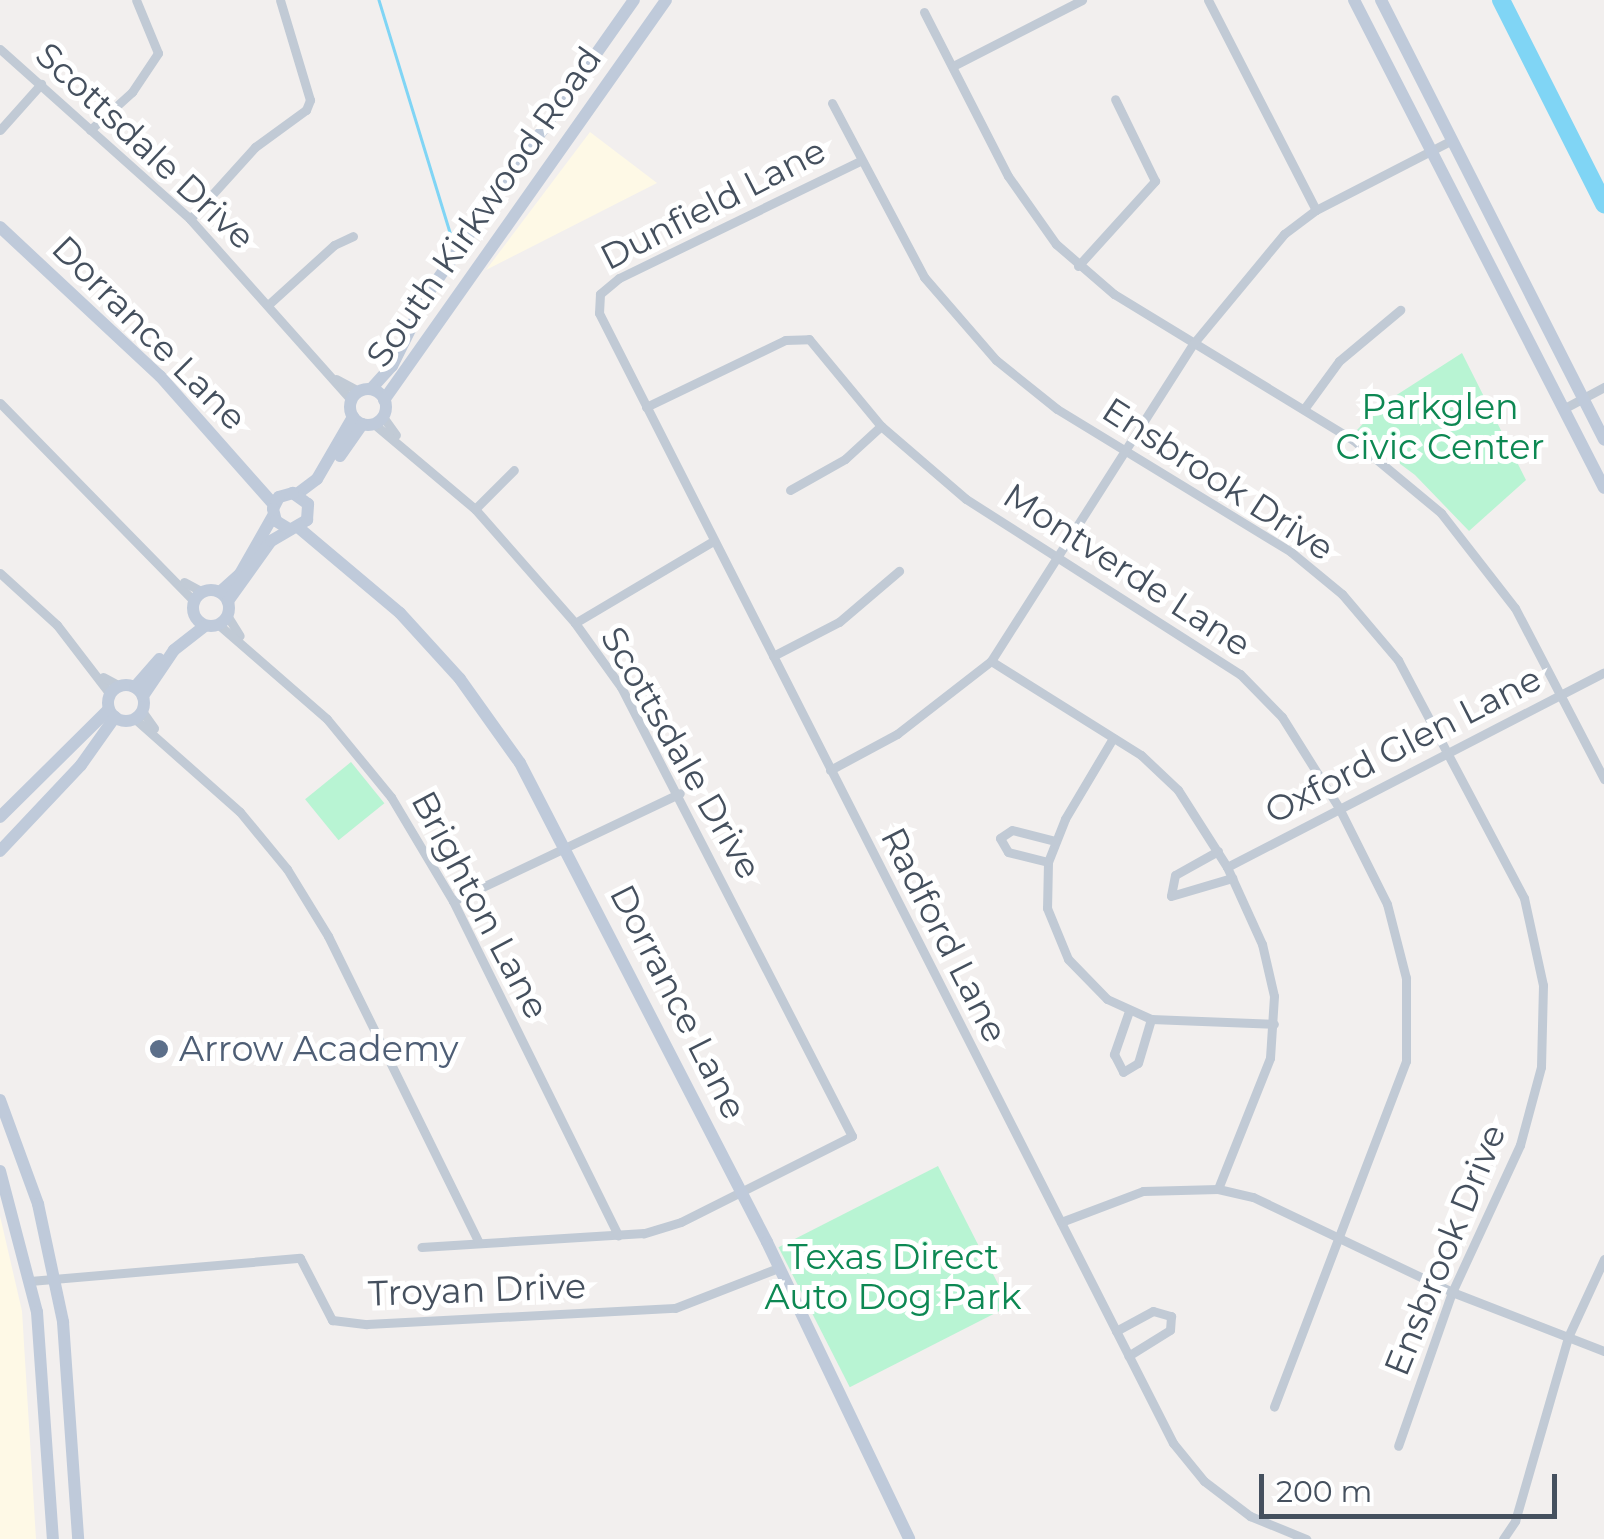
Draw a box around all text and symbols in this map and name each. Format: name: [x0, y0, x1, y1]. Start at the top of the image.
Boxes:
street label: Scottsdale Drive: [27, 34, 263, 258]
street label: South Kirkwood Road: [358, 39, 610, 375]
street label: Dunfield Lane: [593, 129, 833, 279]
street label: Dorrance Lane: [43, 227, 255, 439]
park label: Parkglen Civic Center: [1335, 386, 1545, 468]
street label: Ensbrook Drive: [1095, 389, 1341, 569]
street label: Montverde Lane: [996, 474, 1258, 666]
street label: Scottsdale Drive: [592, 620, 770, 886]
street label: Oxford Glen Lane: [1258, 657, 1548, 833]
street label: Brighton Lane: [402, 784, 558, 1026]
street label: Radford Lane: [872, 821, 1016, 1049]
street label: Dorrance Lane: [601, 878, 755, 1126]
place label: Arrow Academy: [179, 1028, 458, 1070]
marker: Arrow Academy: [148, 1038, 170, 1060]
street label: Ensbrook Drive: [1375, 1118, 1515, 1382]
park label: Texas Direct Auto Dog Park: [765, 1236, 1021, 1318]
street label: Troyan Drive: [367, 1265, 587, 1315]
scale bar: [1264, 1454, 1562, 1516]
text: 200 m: [1276, 1473, 1372, 1510]

